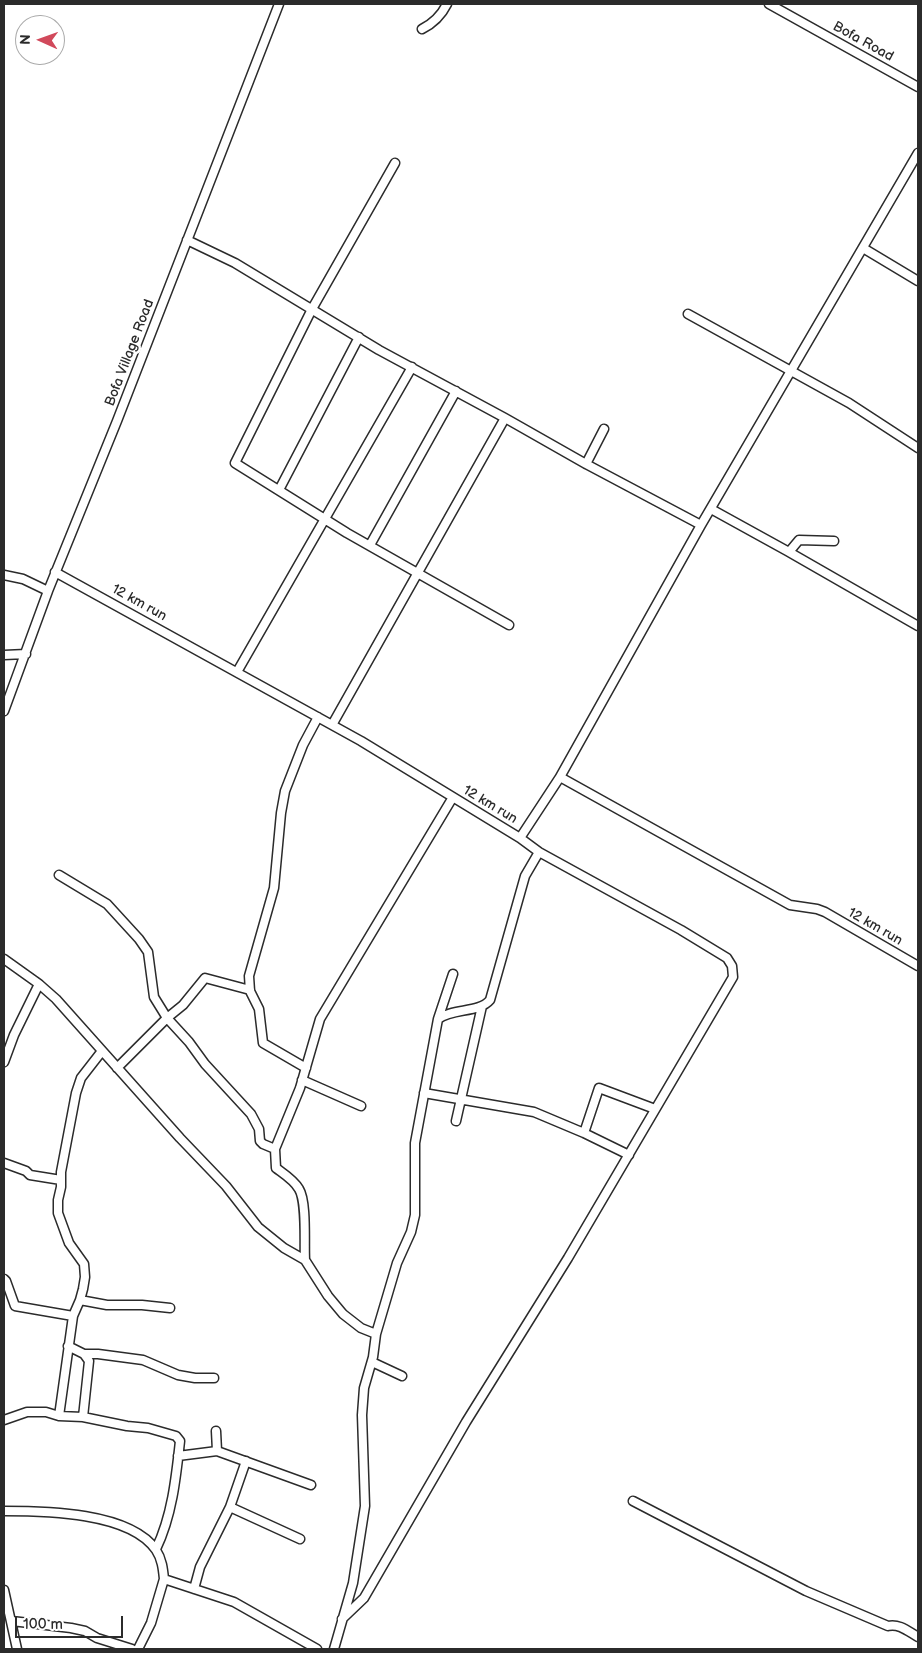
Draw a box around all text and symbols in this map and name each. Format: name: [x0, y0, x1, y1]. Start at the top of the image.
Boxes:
north arrow: [15, 15, 65, 65]
street label: Bofa Road: [830, 18, 896, 66]
text: N: [17, 34, 34, 45]
street label: Bofa Village Road: [102, 297, 158, 409]
street label: 12 km run: [109, 581, 169, 625]
street label: 12 km run: [460, 782, 520, 828]
street label: 12 km run: [845, 905, 905, 949]
scale bar: [18, 1606, 125, 1638]
text: 100 m: [23, 1615, 63, 1634]

